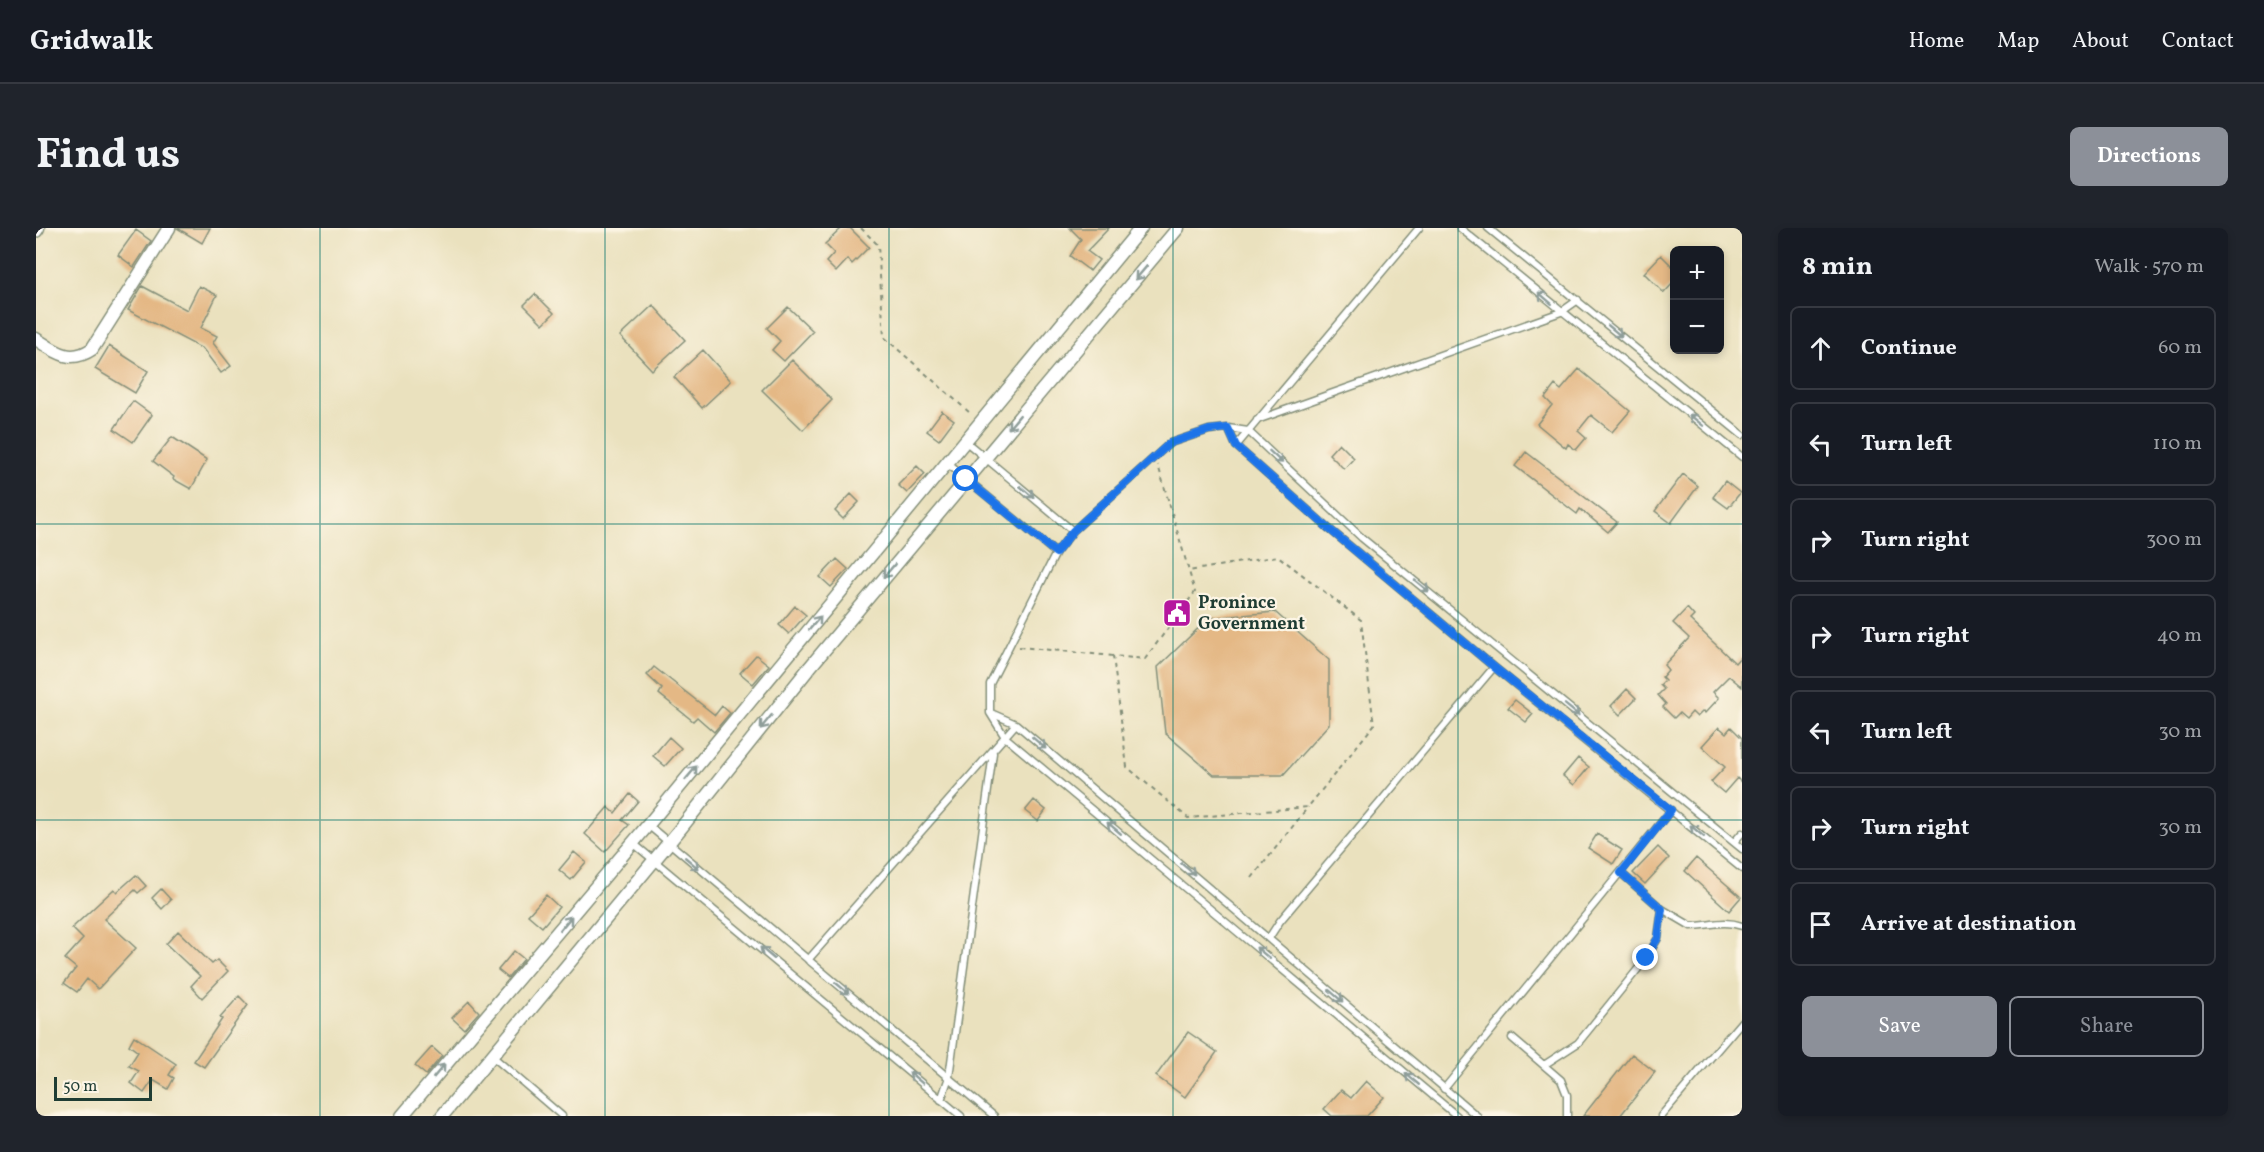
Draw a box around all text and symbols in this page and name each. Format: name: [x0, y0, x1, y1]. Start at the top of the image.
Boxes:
text: Gridwalk: [30, 22, 153, 61]
text: Home: [1909, 27, 1964, 56]
text: Map: [1997, 27, 2039, 56]
text: About: [2072, 27, 2129, 56]
text: Contact: [2162, 27, 2234, 56]
text: Find us: [36, 127, 180, 186]
button: Directions: [2070, 127, 2228, 186]
map controls: [1670, 246, 1724, 354]
button: +: [1670, 246, 1724, 300]
text: 8 min: [1802, 249, 1873, 285]
text: Walk · 570 m: [2094, 253, 2204, 281]
one-way arrow: [1134, 265, 1147, 281]
one-way arrow: [1538, 291, 1553, 305]
button: −: [1670, 300, 1724, 354]
one-way arrow: [1607, 324, 1622, 338]
icon: ahead: [1804, 332, 1837, 365]
text: Continue: [1861, 333, 1957, 364]
text: 60 m: [2158, 334, 2202, 362]
one-way arrow: [1007, 414, 1021, 429]
one-way arrow: [1689, 414, 1705, 427]
icon: left: [1804, 428, 1837, 461]
text: Turn left: [1861, 429, 1952, 460]
text: 110 m: [2153, 430, 2202, 458]
one-way arrow: [1268, 450, 1283, 464]
route start: [952, 465, 978, 491]
one-way arrow: [1019, 485, 1035, 498]
icon: right: [1804, 524, 1837, 557]
text: Turn right: [1861, 525, 1969, 556]
text: 300 m: [2146, 526, 2202, 554]
one-way arrow: [883, 563, 896, 579]
one-way arrow: [1413, 580, 1429, 593]
place label: Pronince Government: [1198, 591, 1305, 637]
public building icon: Pronince Government: [1161, 597, 1193, 629]
one-way arrow: [808, 616, 822, 631]
icon: right: [1804, 620, 1837, 653]
text: Turn right: [1861, 621, 1969, 652]
text: 40 m: [2157, 622, 2202, 650]
one-way arrow: [1564, 703, 1579, 717]
one-way arrow: [759, 714, 772, 730]
icon: left: [1804, 716, 1837, 749]
text: Turn left: [1861, 717, 1952, 748]
text: 30 m: [2158, 718, 2202, 746]
one-way arrow: [1031, 737, 1047, 750]
one-way arrow: [684, 765, 697, 781]
icon: right: [1804, 812, 1837, 845]
text: Turn right: [1861, 813, 1969, 844]
text: 30 m: [2158, 814, 2202, 842]
one-way arrow: [1106, 821, 1122, 834]
one-way arrow: [1689, 825, 1705, 838]
one-way arrow: [684, 856, 699, 870]
one-way arrow: [1180, 863, 1196, 876]
icon: arrive: [1804, 908, 1837, 941]
text: Arrive at destination: [1861, 909, 2077, 940]
one-way arrow: [559, 915, 572, 931]
route end: [1632, 944, 1658, 970]
one-way arrow: [760, 946, 775, 960]
one-way arrow: [1255, 946, 1271, 959]
one-way arrow: [834, 982, 850, 995]
one-way arrow: [1328, 989, 1343, 1003]
button: Save: [1802, 996, 1997, 1057]
button: Share: [2009, 996, 2204, 1057]
one-way arrow: [433, 1063, 446, 1079]
one-way arrow: [908, 1072, 924, 1085]
one-way arrow: [1404, 1072, 1420, 1085]
scale bar: [54, 1074, 152, 1102]
text: 50 m: [63, 1076, 97, 1098]

